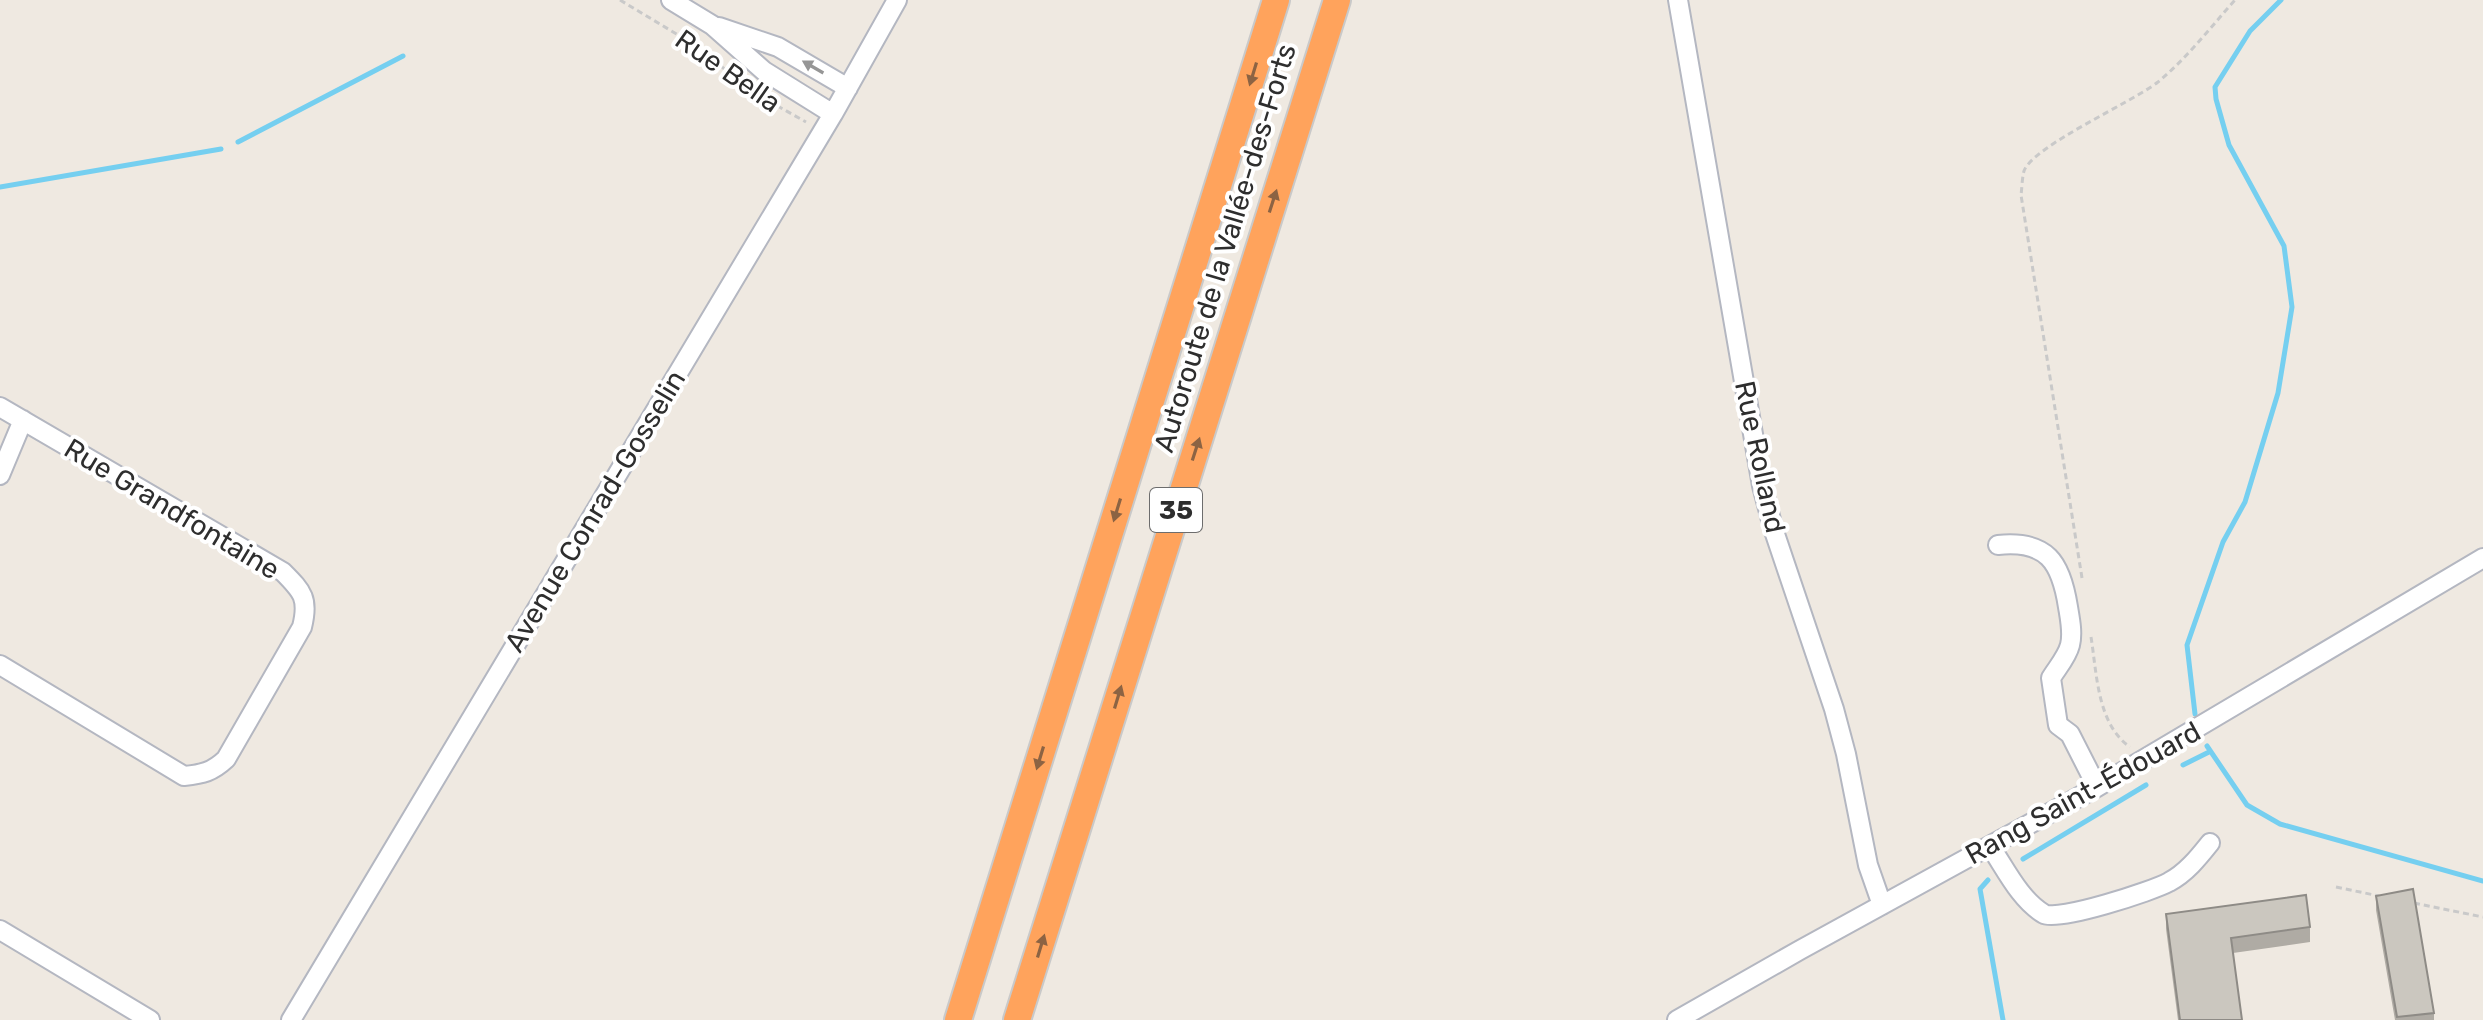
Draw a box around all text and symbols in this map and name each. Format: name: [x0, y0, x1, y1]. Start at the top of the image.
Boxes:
street label: Rue Bella: [669, 23, 787, 119]
street label: Autoroute de la Vallée-des-Forts: [1147, 40, 1303, 456]
one-way arrow: [801, 61, 824, 75]
one-way arrow: [1246, 63, 1258, 87]
one-way arrow: [1267, 189, 1280, 213]
street label: Avenue Conrad-Gosselin: [498, 364, 692, 658]
street label: Rue Rolland: [1728, 378, 1792, 536]
street label: Rue Grandfontaine: [58, 432, 286, 586]
one-way arrow: [1190, 437, 1202, 461]
road number: 35: [1150, 488, 1202, 532]
one-way arrow: [1110, 498, 1123, 522]
one-way arrow: [1112, 685, 1125, 709]
street label: Rang Saint-Édouard: [1960, 715, 2206, 871]
one-way arrow: [1033, 746, 1046, 770]
one-way arrow: [1035, 933, 1047, 957]

